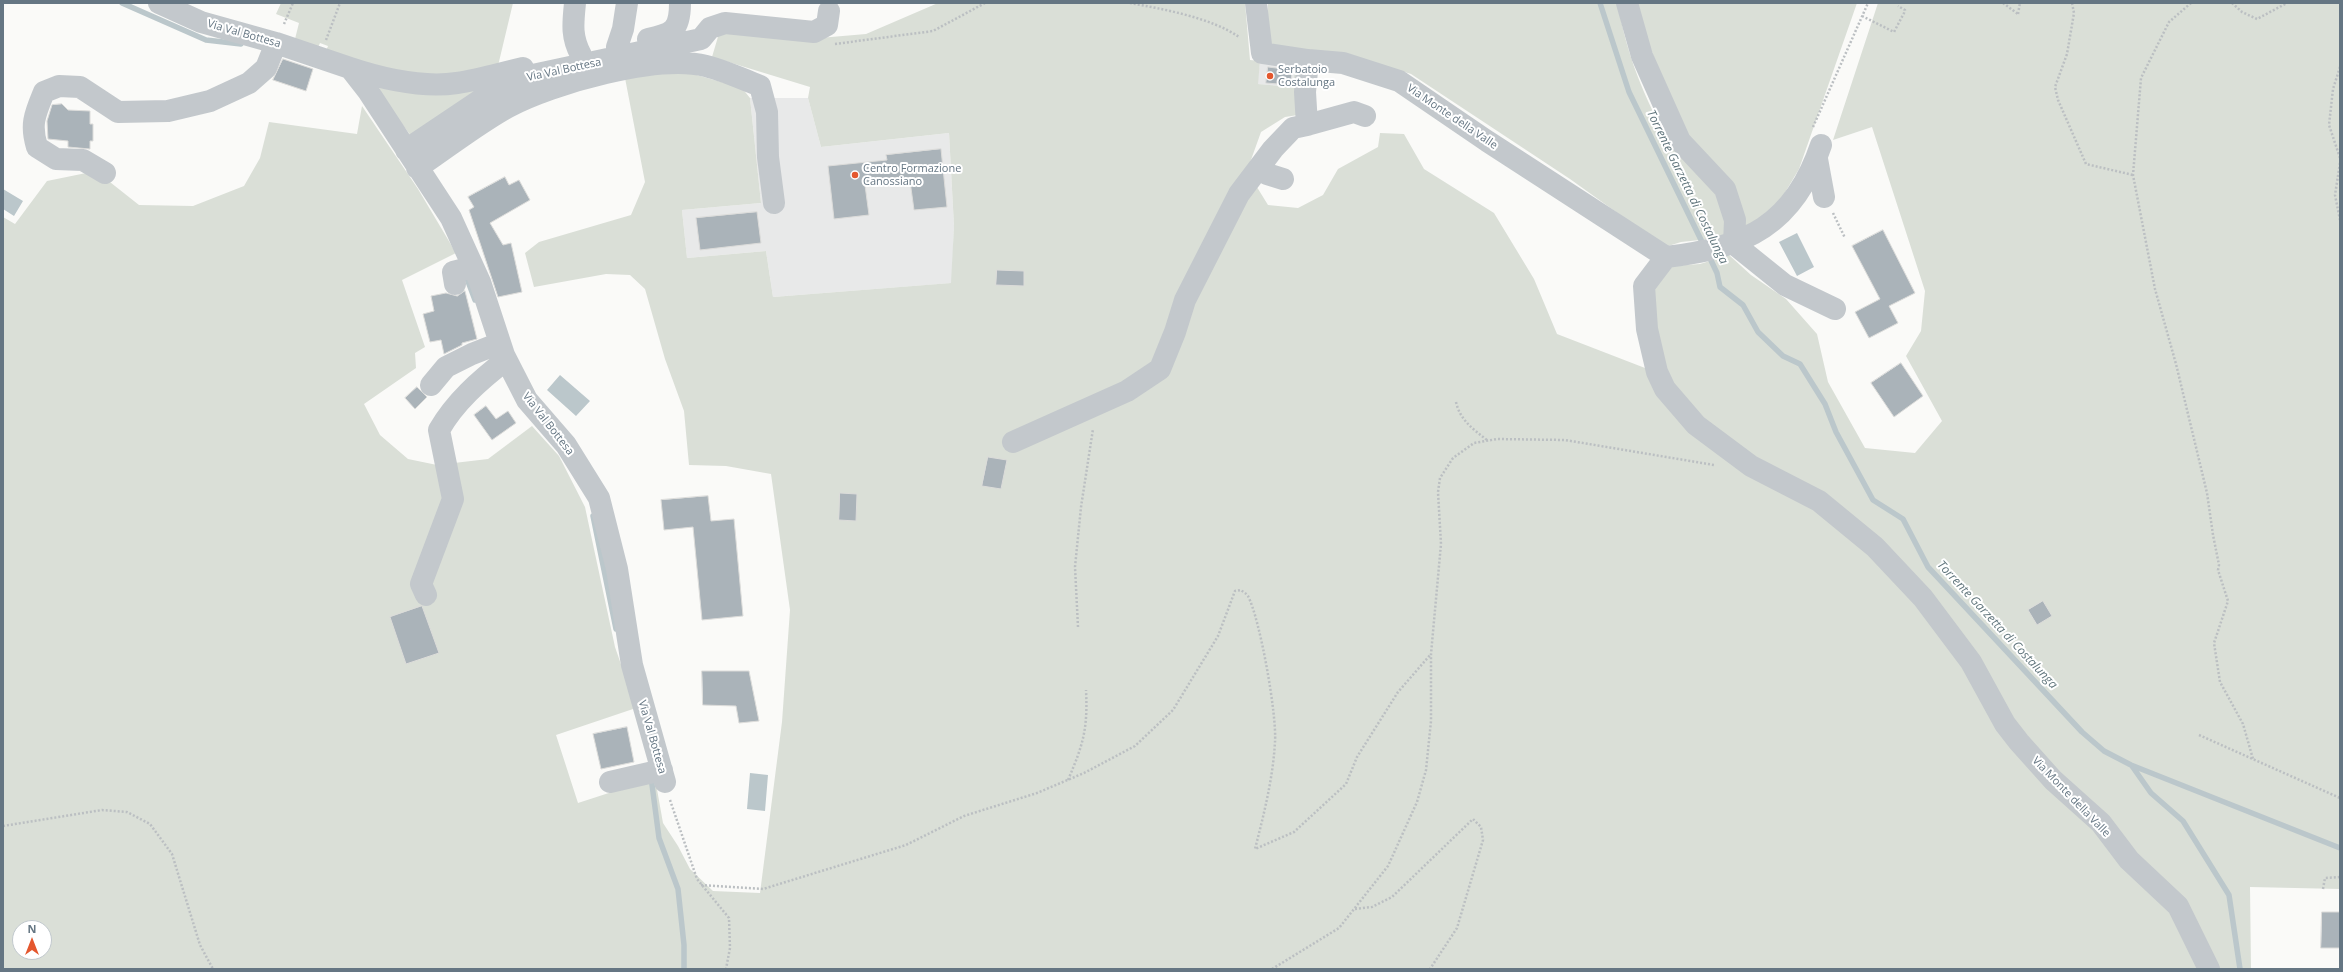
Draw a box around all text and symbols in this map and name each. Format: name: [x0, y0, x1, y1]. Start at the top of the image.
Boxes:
street label: Via Val Bottesa: [206, 17, 282, 51]
street label: Via Val Bottesa: [526, 56, 602, 84]
place label: Serbatoio Costalunga: [1278, 63, 1335, 89]
marker: Serbatoio Costalunga: [1265, 71, 1275, 81]
street label: Via Monte della Valle: [1404, 82, 1500, 152]
water label: Torrente Garzetta di Costalunga: [1643, 108, 1731, 266]
place label: Centro Formazione Canossiano: [863, 162, 961, 188]
marker: Centro Formazione Canossiano: [850, 170, 860, 180]
street label: Via Val Bottesa: [519, 390, 577, 458]
water label: Torrente Garzetta di Costalunga: [1934, 558, 2060, 692]
street label: Via Val Bottesa: [635, 699, 669, 775]
street label: Via Monte della Valle: [2029, 754, 2113, 840]
north arrow: [12, 920, 52, 960]
text: N: [28, 921, 36, 936]

